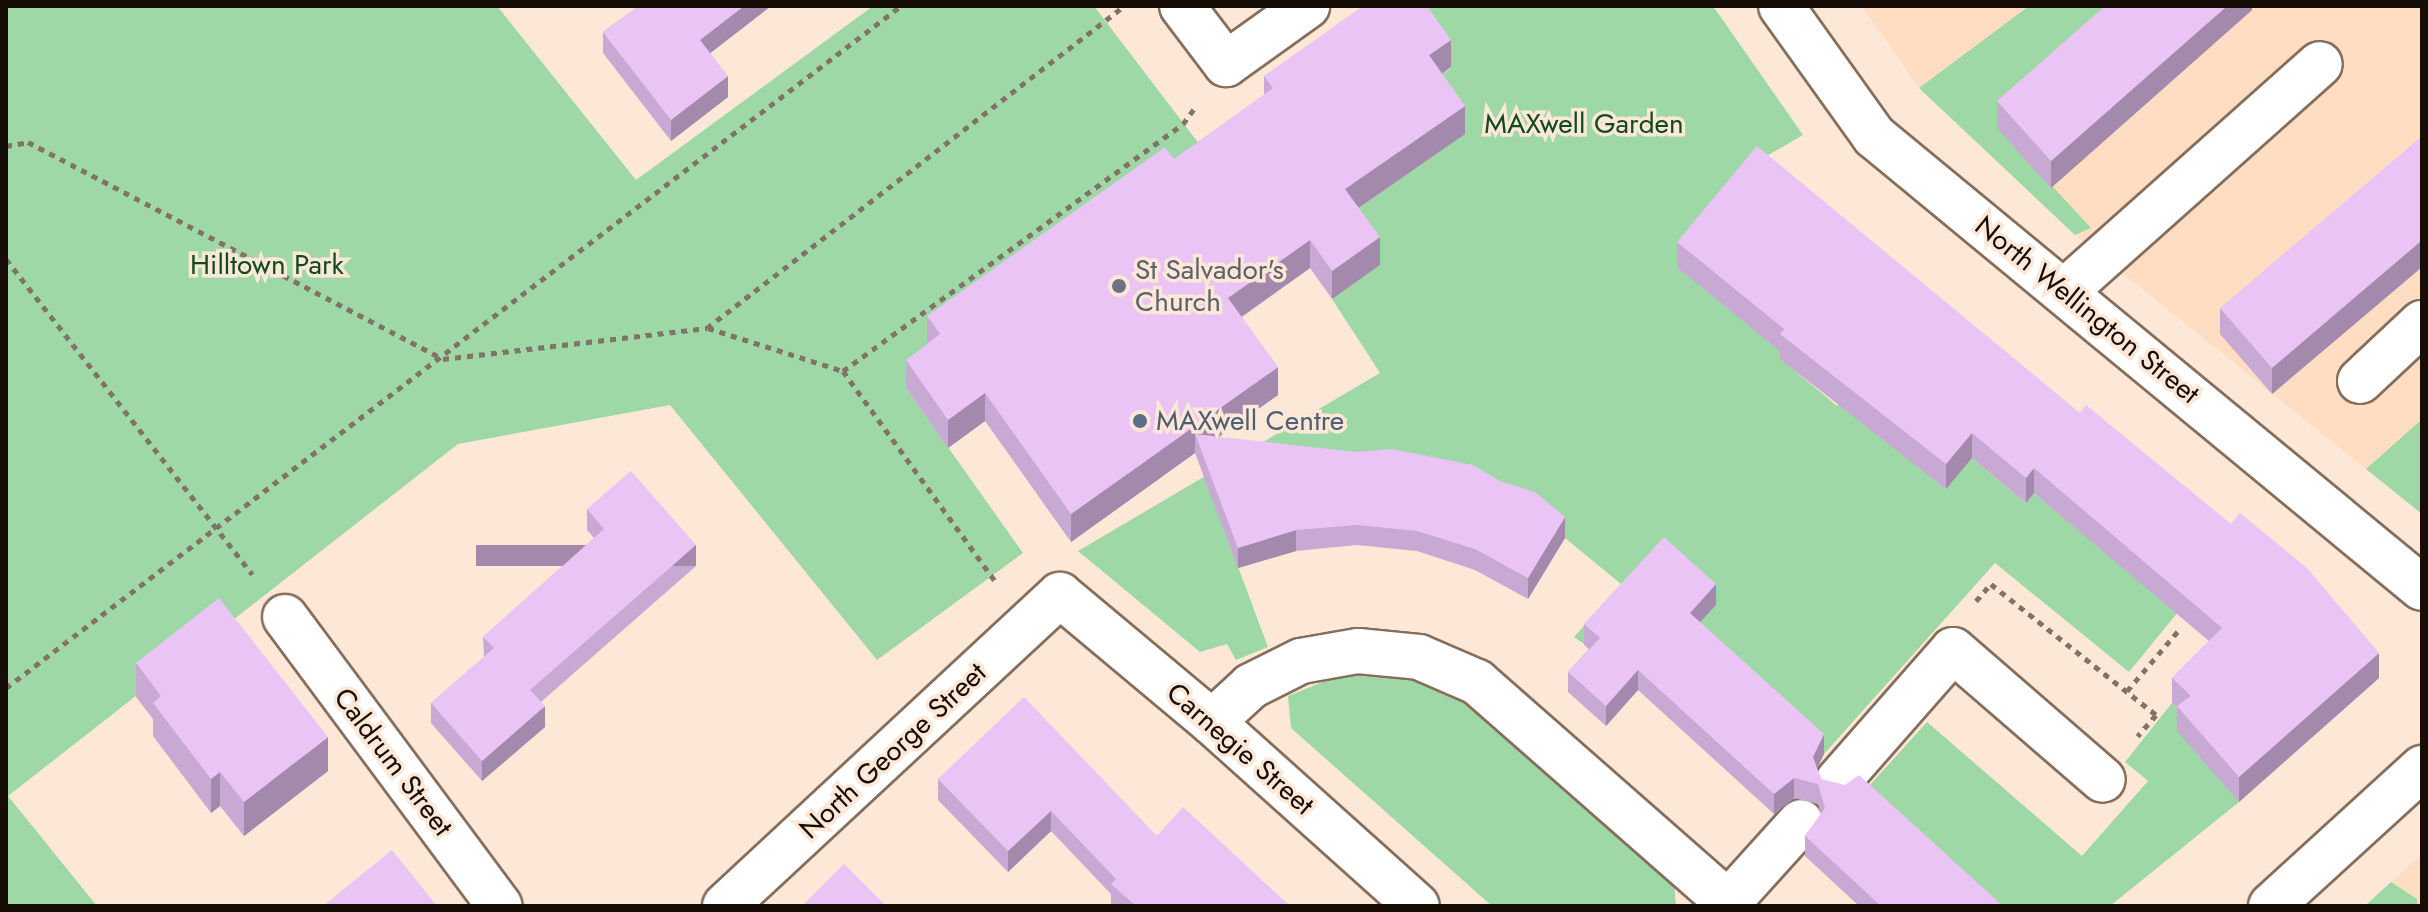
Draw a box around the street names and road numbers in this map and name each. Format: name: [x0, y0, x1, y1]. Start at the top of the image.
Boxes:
street label: North Wellington Street: [1968, 209, 2206, 411]
street label: North George Street: [793, 656, 993, 846]
street label: Carnegie Street: [1159, 676, 1321, 822]
street label: Caldrum Street: [327, 681, 459, 843]

